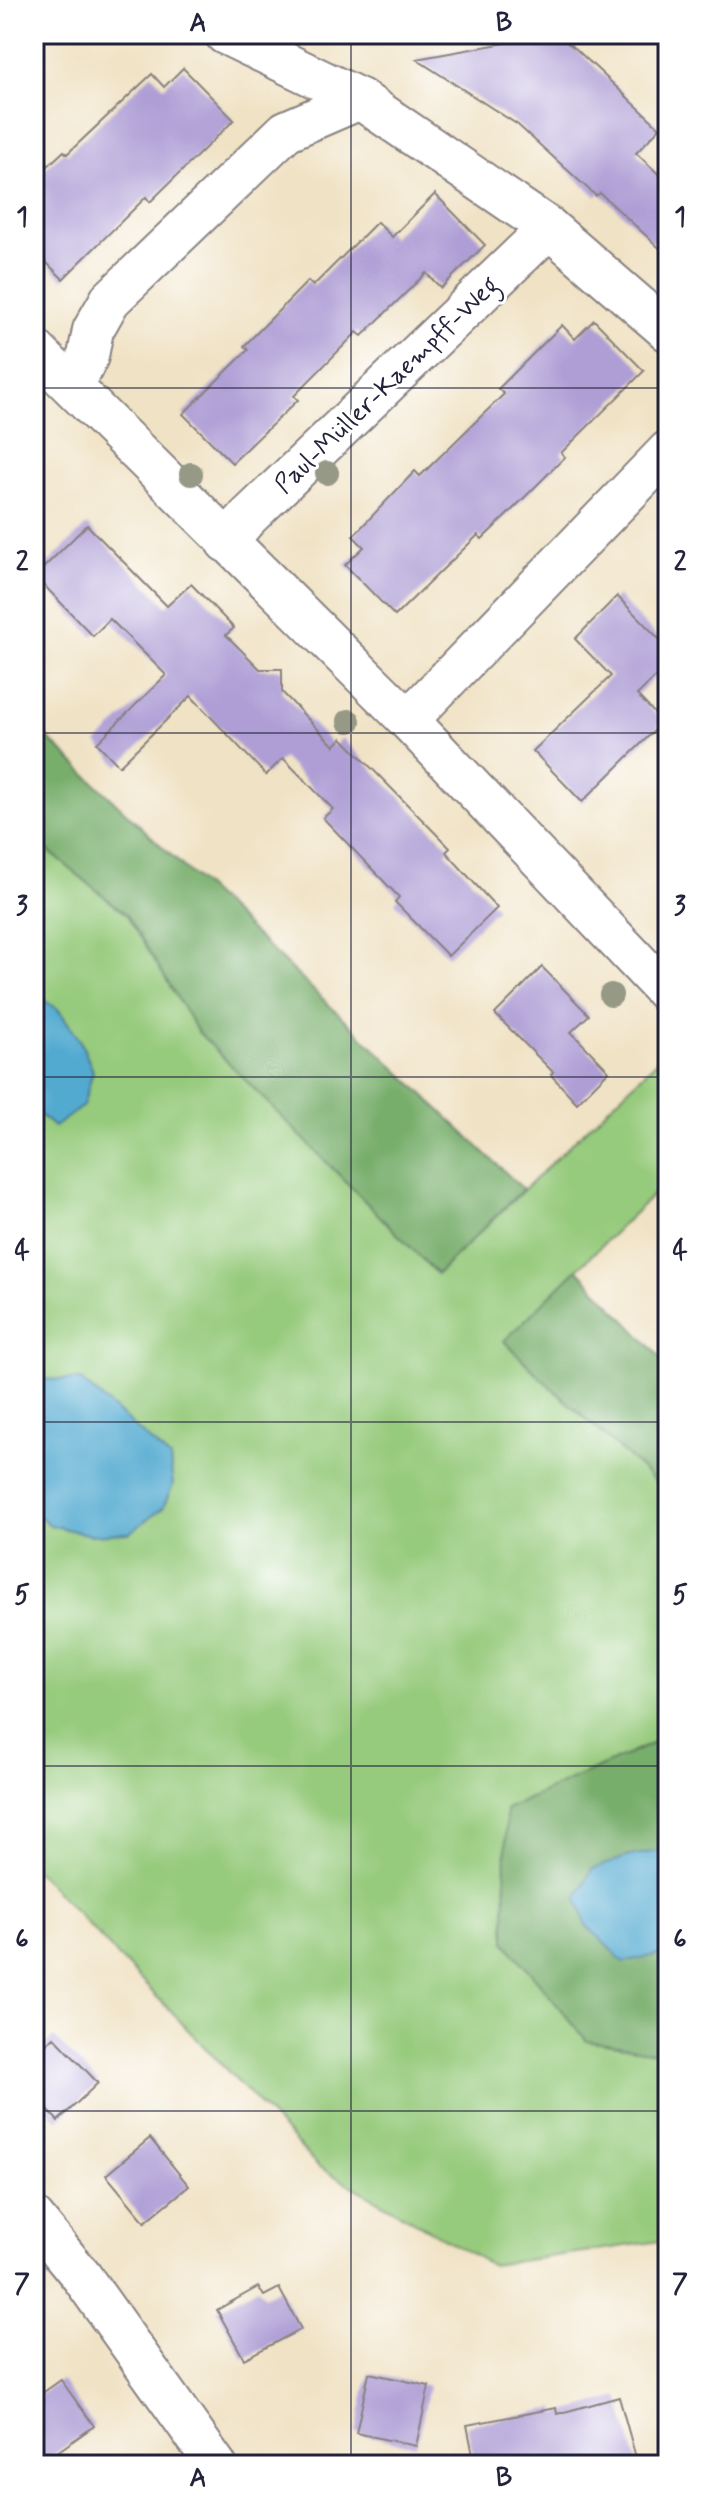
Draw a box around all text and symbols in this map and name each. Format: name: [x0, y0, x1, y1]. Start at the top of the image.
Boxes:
text: A: [189, 7, 207, 41]
text: B: [496, 7, 512, 41]
text: 1: [16, 201, 28, 235]
text: 1: [674, 201, 686, 235]
street label: Paul-Müller-Kaempff-Weg: [268, 269, 509, 504]
text: 2: [16, 546, 29, 580]
text: 2: [674, 546, 687, 580]
text: 3: [16, 890, 28, 924]
text: 3: [674, 890, 686, 924]
text: 4: [14, 1235, 30, 1269]
text: 4: [672, 1235, 688, 1269]
text: 5: [14, 1579, 30, 1613]
text: 5: [672, 1579, 688, 1613]
text: 6: [15, 1923, 29, 1957]
text: 6: [673, 1923, 687, 1957]
text: 7: [14, 2268, 30, 2302]
text: 7: [672, 2268, 688, 2302]
text: A: [189, 2462, 207, 2496]
text: B: [496, 2462, 512, 2496]

